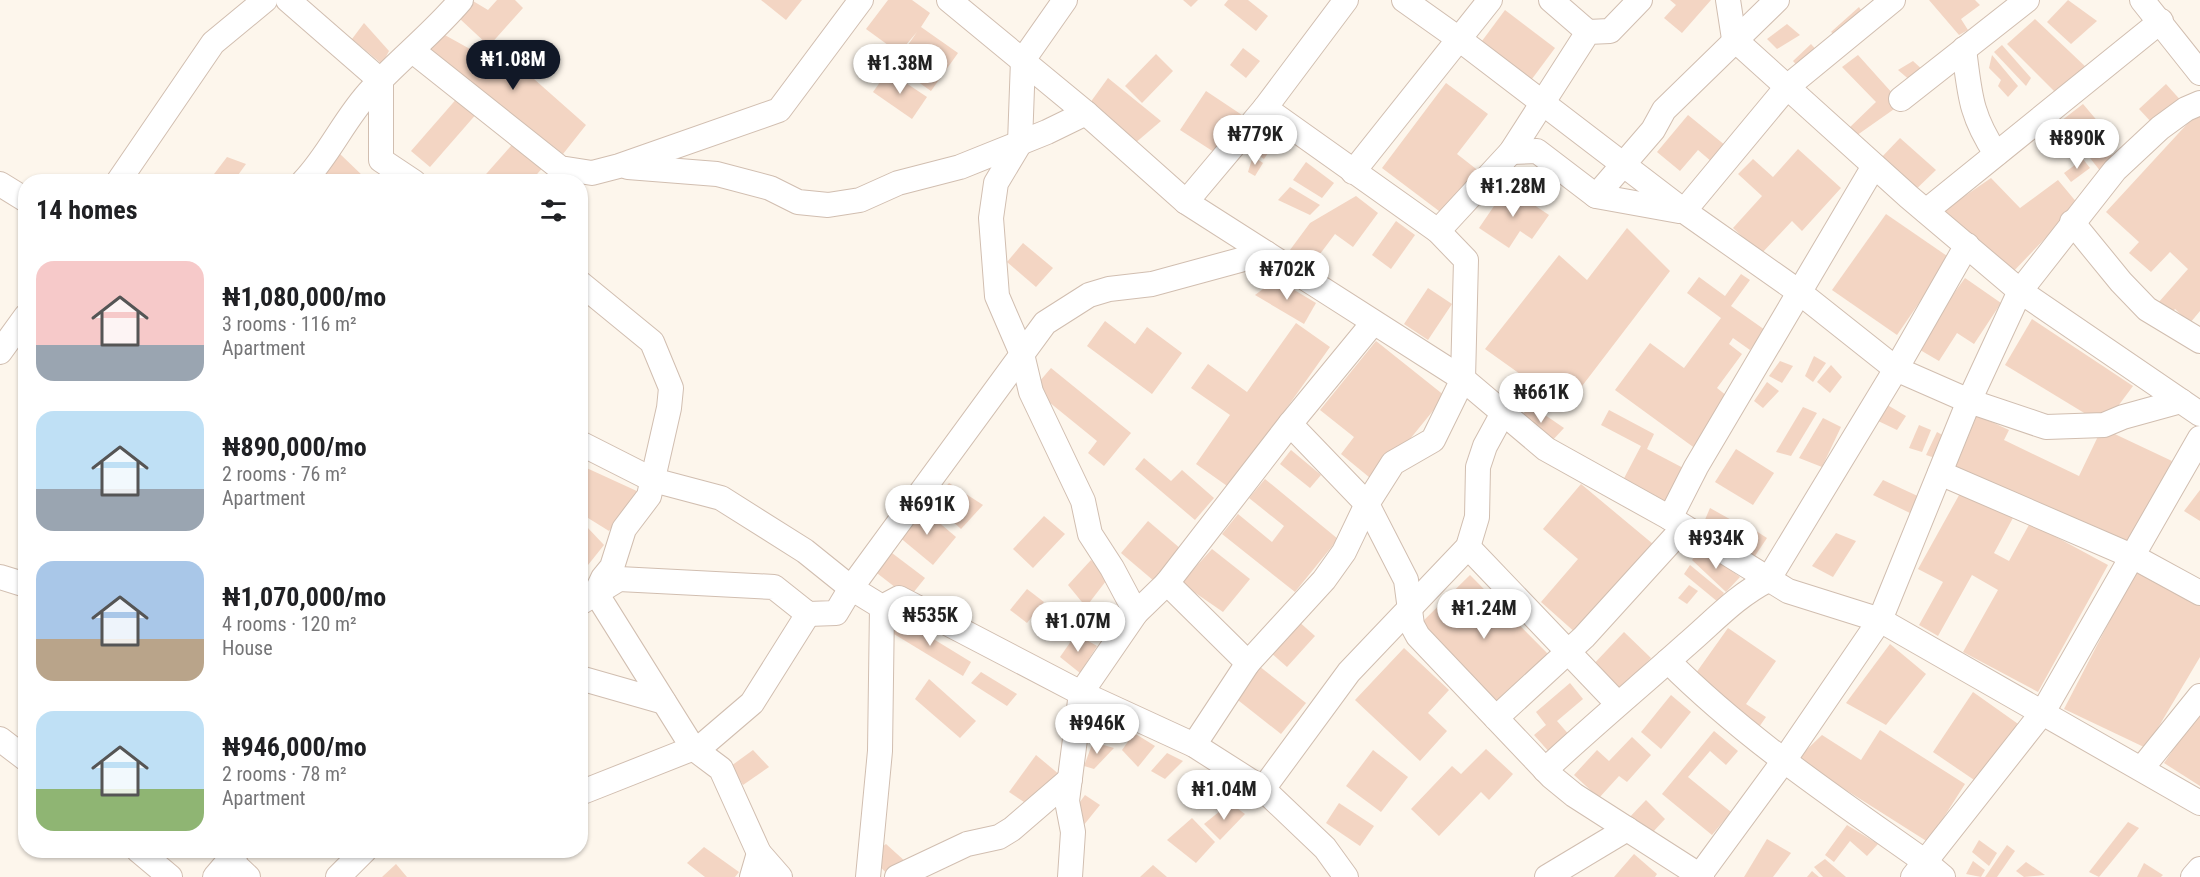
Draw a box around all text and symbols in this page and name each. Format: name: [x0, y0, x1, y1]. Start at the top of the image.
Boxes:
pin: ₦1.08M: [464, 40, 562, 91]
pin: ₦1.38M: [851, 44, 949, 95]
text: ₦1.08M: [480, 47, 546, 71]
text: ₦1.38M: [867, 51, 933, 75]
pin: ₦779K: [1213, 115, 1297, 166]
pin: ₦890K: [2035, 119, 2119, 170]
text: ₦779K: [1227, 122, 1283, 146]
text: ₦890K: [2049, 126, 2105, 150]
pin: ₦1.28M: [1464, 167, 1562, 218]
text: ₦1.28M: [1480, 174, 1546, 198]
icon: filters: [537, 194, 570, 227]
text: 14 homes: [36, 195, 138, 225]
pin: ₦702K: [1245, 250, 1329, 301]
text: ₦702K: [1259, 257, 1315, 281]
text: ₦1,080,000/mo: [222, 282, 386, 312]
icon: home: [84, 285, 156, 357]
text: 3 rooms · 116 m²: [222, 312, 357, 336]
text: Apartment: [222, 336, 306, 360]
pin: ₦661K: [1499, 373, 1583, 424]
text: ₦661K: [1513, 380, 1569, 404]
text: ₦890,000/mo: [222, 432, 367, 462]
icon: home: [84, 435, 156, 507]
text: 2 rooms · 76 m²: [222, 462, 347, 486]
pin: ₦691K: [885, 485, 969, 536]
text: Apartment: [222, 486, 306, 510]
text: ₦691K: [899, 492, 955, 516]
pin: ₦934K: [1674, 519, 1758, 570]
text: ₦934K: [1688, 526, 1744, 550]
text: ₦1,070,000/mo: [222, 582, 386, 612]
icon: home: [84, 585, 156, 657]
pin: ₦1.24M: [1435, 589, 1533, 640]
pin: ₦535K: [888, 596, 972, 647]
text: ₦1.24M: [1451, 596, 1517, 620]
pin: ₦1.07M: [1029, 602, 1127, 653]
text: ₦535K: [902, 603, 958, 627]
text: ₦1.07M: [1045, 609, 1111, 633]
text: 4 rooms · 120 m²: [222, 612, 357, 636]
text: House: [222, 636, 273, 660]
pin: ₦946K: [1055, 704, 1139, 755]
text: ₦946K: [1069, 711, 1125, 735]
text: ₦946,000/mo: [222, 732, 367, 762]
icon: home: [84, 735, 156, 807]
text: 2 rooms · 78 m²: [222, 762, 347, 786]
pin: ₦1.04M: [1175, 770, 1273, 821]
text: ₦1.04M: [1191, 777, 1257, 801]
text: Apartment: [222, 786, 306, 810]

